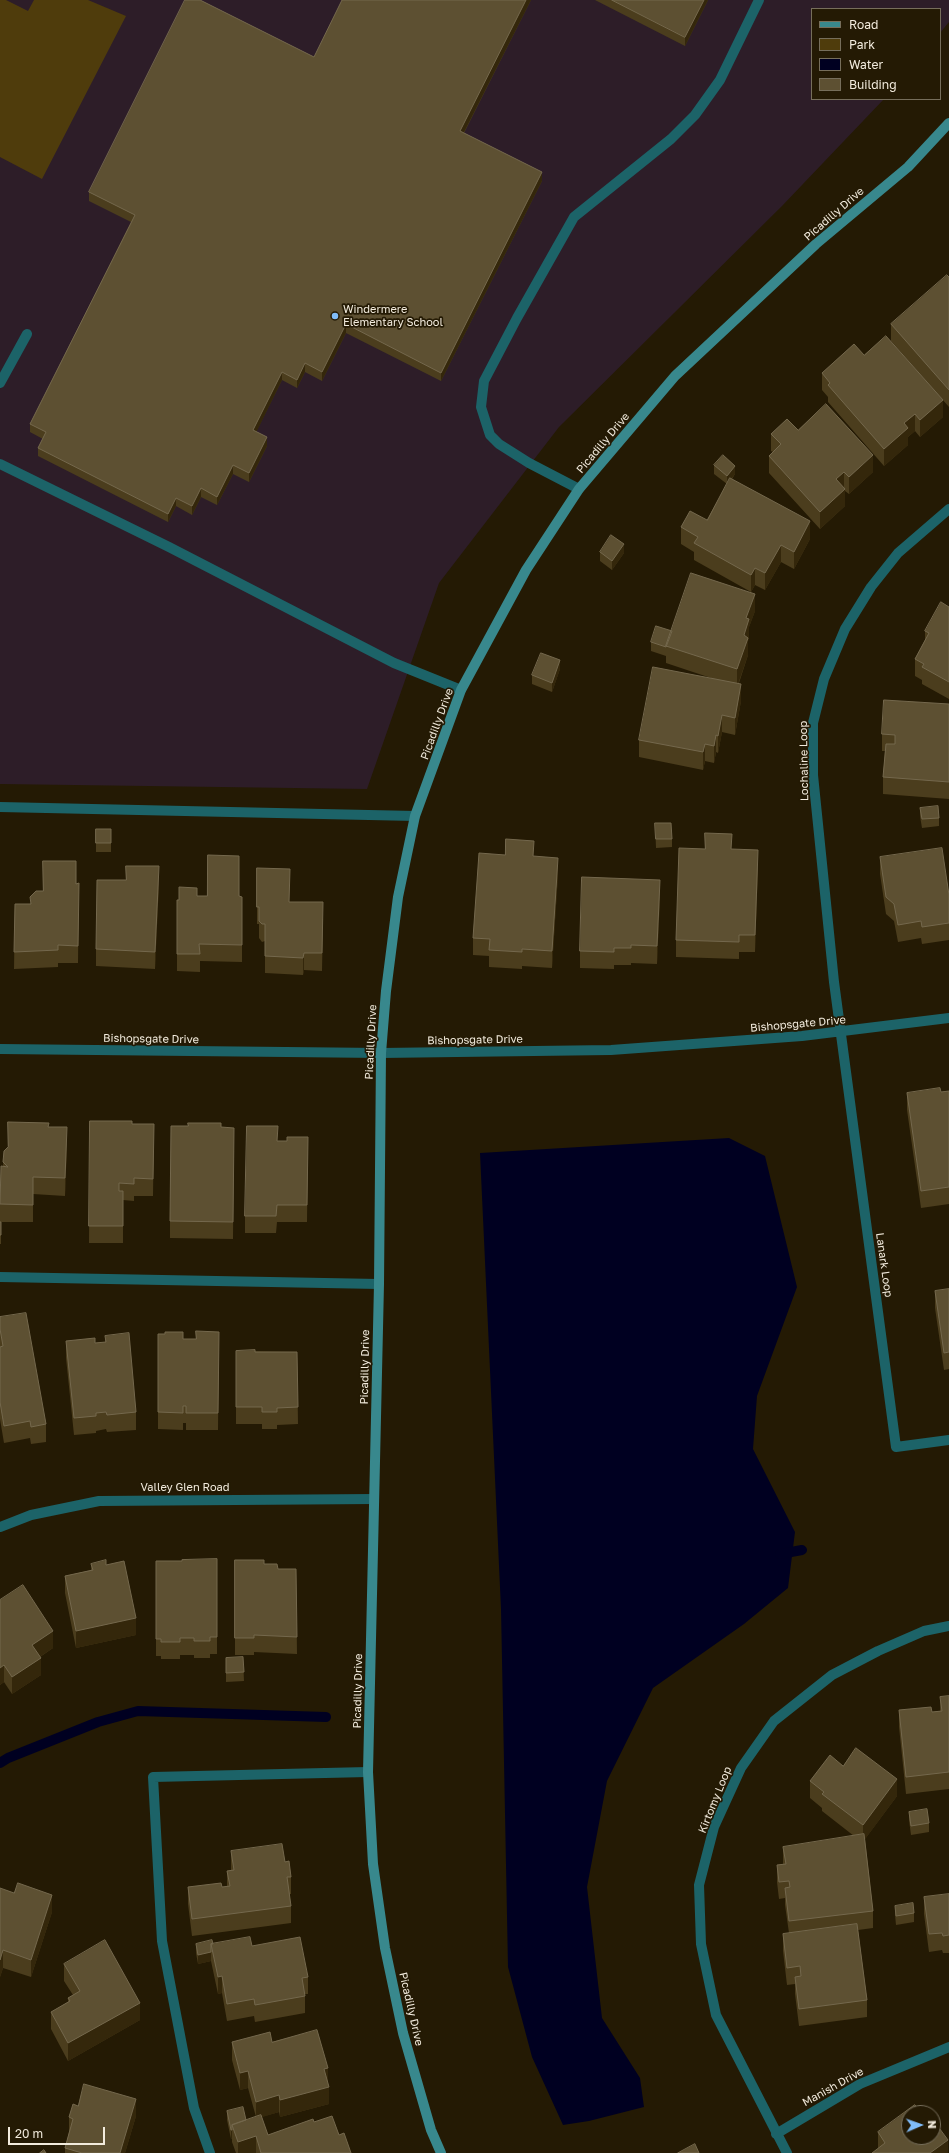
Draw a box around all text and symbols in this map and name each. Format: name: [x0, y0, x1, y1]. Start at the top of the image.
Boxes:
legend: [811, 8, 941, 100]
text: Road: [849, 17, 878, 32]
text: Park: [849, 37, 875, 52]
text: Water: [849, 57, 883, 72]
text: Building: [849, 77, 897, 92]
street label: Picadilly Drive: [801, 184, 867, 244]
place label: Windermere Elementary School: [343, 303, 443, 329]
marker: Windermere Elementary School: [330, 311, 340, 321]
street label: Picadilly Drive: [574, 410, 632, 476]
street label: Picadilly Drive: [418, 686, 456, 762]
street label: Lochaline Loop: [797, 721, 811, 801]
street label: Picadilly Drive: [362, 1004, 380, 1080]
street label: Bishopsgate Drive: [750, 1013, 846, 1035]
street label: Bishopsgate Drive: [103, 1032, 199, 1046]
street label: Bishopsgate Drive: [427, 1033, 523, 1047]
street label: Lanark Loop: [873, 1232, 895, 1298]
street label: Picadilly Drive: [358, 1329, 372, 1405]
street label: Valley Glen Road: [141, 1481, 229, 1495]
street label: Picadilly Drive: [351, 1653, 365, 1729]
street label: Kirtomy Loop: [696, 1765, 734, 1835]
street label: Picadilly Drive: [396, 1971, 426, 2047]
street label: Manish Drive: [800, 2065, 866, 2109]
north arrow: [901, 2105, 941, 2145]
scale bar: [10, 2119, 107, 2145]
text: N: [926, 2120, 939, 2129]
text: 20 m: [15, 2126, 43, 2141]

